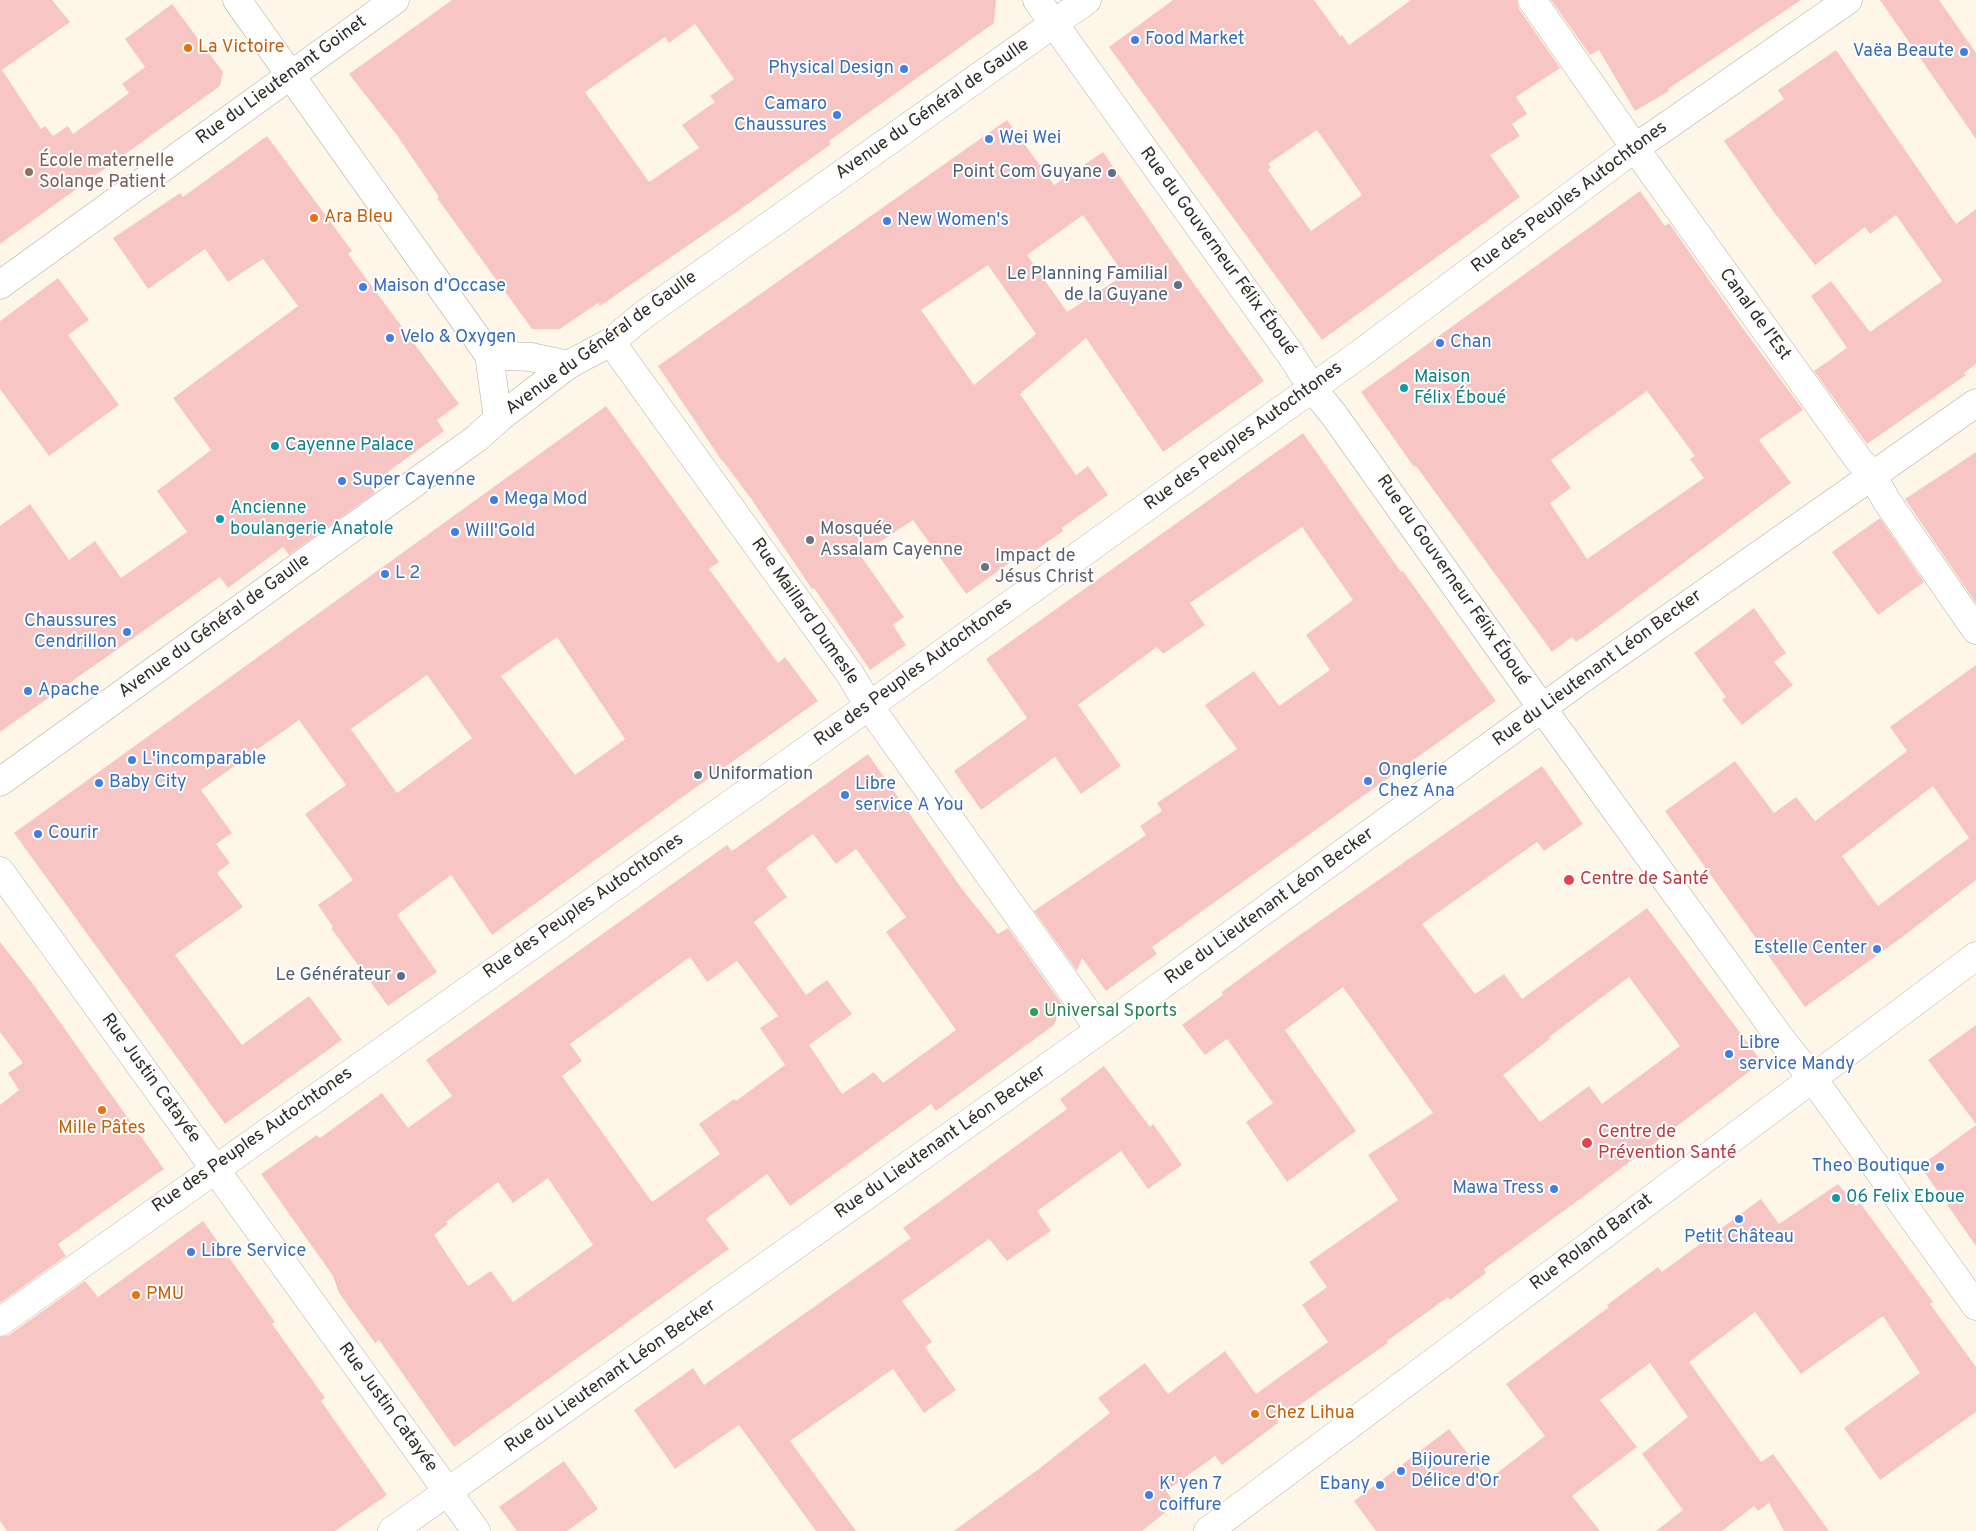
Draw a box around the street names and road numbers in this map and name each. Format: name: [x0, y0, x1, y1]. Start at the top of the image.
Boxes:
street label: Rue du Lieutenant Goinet: [192, 12, 372, 150]
street label: Avenue du Général de Gaulle: [832, 35, 1034, 185]
street label: Rue des Peuples Autochtones: [1468, 117, 1672, 279]
street label: Rue du Gouverneur Félix Éboué: [1134, 144, 1300, 360]
street label: Canal de l'Est: [1713, 265, 1795, 365]
street label: Avenue du Général de Gaulle: [502, 267, 702, 421]
street label: Rue des Peuples Autochtones: [1141, 358, 1347, 516]
street label: Rue du Gouverneur Félix Éboué: [1371, 471, 1533, 691]
street label: Rue Maillard Dumesle: [745, 535, 863, 689]
street label: Avenue du Général de Gaulle: [115, 550, 315, 704]
street label: Rue du Lieutenant Léon Becker: [1489, 586, 1707, 752]
street label: Rue des Peuples Autochtones: [811, 594, 1017, 752]
street label: Rue du Lieutenant Léon Becker: [1161, 824, 1379, 990]
street label: Rue des Peuples Autochtones: [480, 830, 688, 984]
street label: Rue Justin Catayée: [96, 1010, 204, 1148]
street label: Rue du Lieutenant Léon Becker: [831, 1062, 1051, 1224]
street label: Rue des Peuples Autochtones: [149, 1064, 357, 1218]
street label: Rue Roland Barrat: [1527, 1190, 1657, 1296]
street label: Rue du Lieutenant Léon Becker: [501, 1296, 721, 1458]
street label: Rue Justin Catayée: [333, 1339, 441, 1477]

